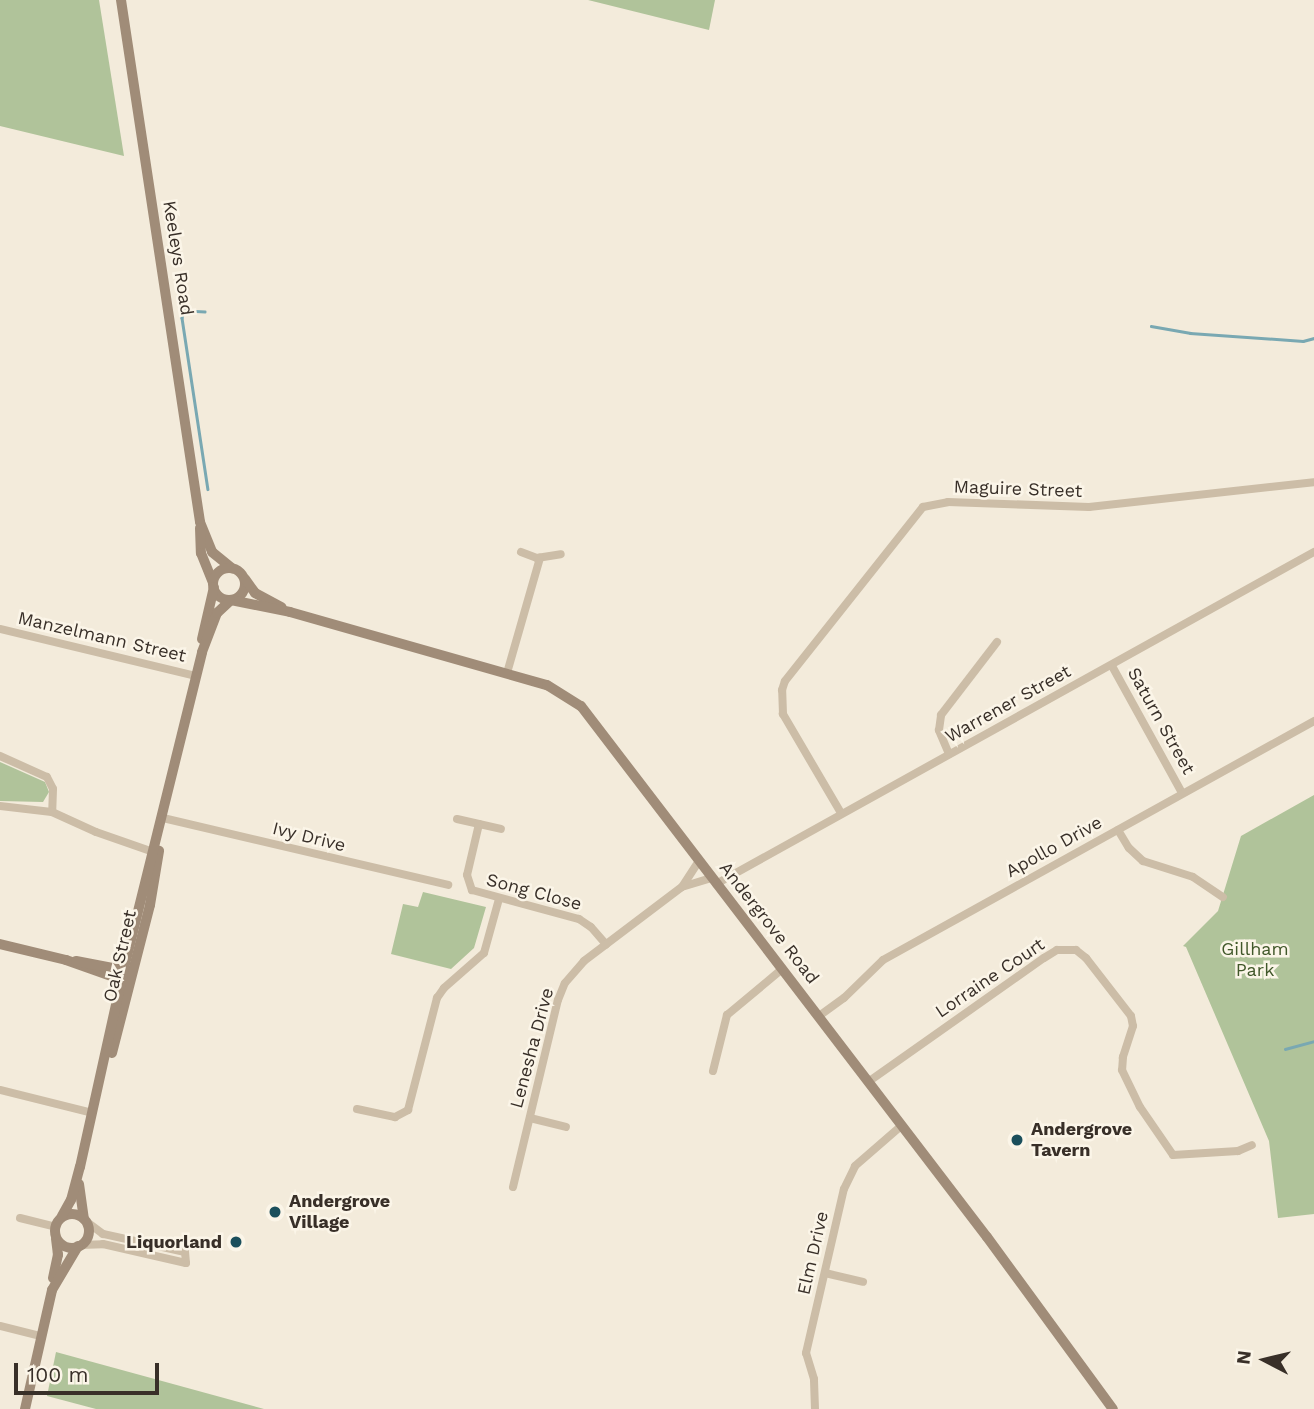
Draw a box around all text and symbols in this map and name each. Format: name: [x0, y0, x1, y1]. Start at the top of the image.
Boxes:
street label: Keeleys Road: [158, 199, 198, 317]
street label: Maguire Street: [953, 476, 1083, 502]
street label: Manzelmann Street: [16, 607, 188, 667]
street label: Warrener Street: [941, 660, 1075, 748]
street label: Saturn Street: [1123, 664, 1199, 778]
street label: Apollo Drive: [1002, 812, 1106, 882]
street label: Ivy Drive: [270, 817, 348, 857]
street label: Andergrove Road: [715, 858, 823, 988]
street label: Song Close: [484, 869, 584, 915]
street label: Oak Street: [99, 908, 141, 1004]
street label: Lorraine Court: [931, 934, 1049, 1022]
park label: Gillham Park: [1221, 939, 1289, 982]
street label: Lenesha Drive: [506, 985, 558, 1111]
place label: Andergrove Tavern: [1031, 1119, 1132, 1162]
marker: Andergrove Tavern: [1009, 1132, 1025, 1148]
place label: Andergrove Village: [289, 1191, 390, 1234]
marker: Andergrove Village: [267, 1204, 283, 1220]
street label: Elm Drive: [793, 1209, 833, 1297]
place label: Liquorland: [126, 1231, 222, 1253]
marker: Liquorland: [228, 1234, 244, 1250]
north arrow: [1230, 1325, 1300, 1395]
text: N: [1231, 1349, 1256, 1366]
scale bar: [18, 1350, 163, 1394]
text: 100 m: [27, 1362, 89, 1387]

